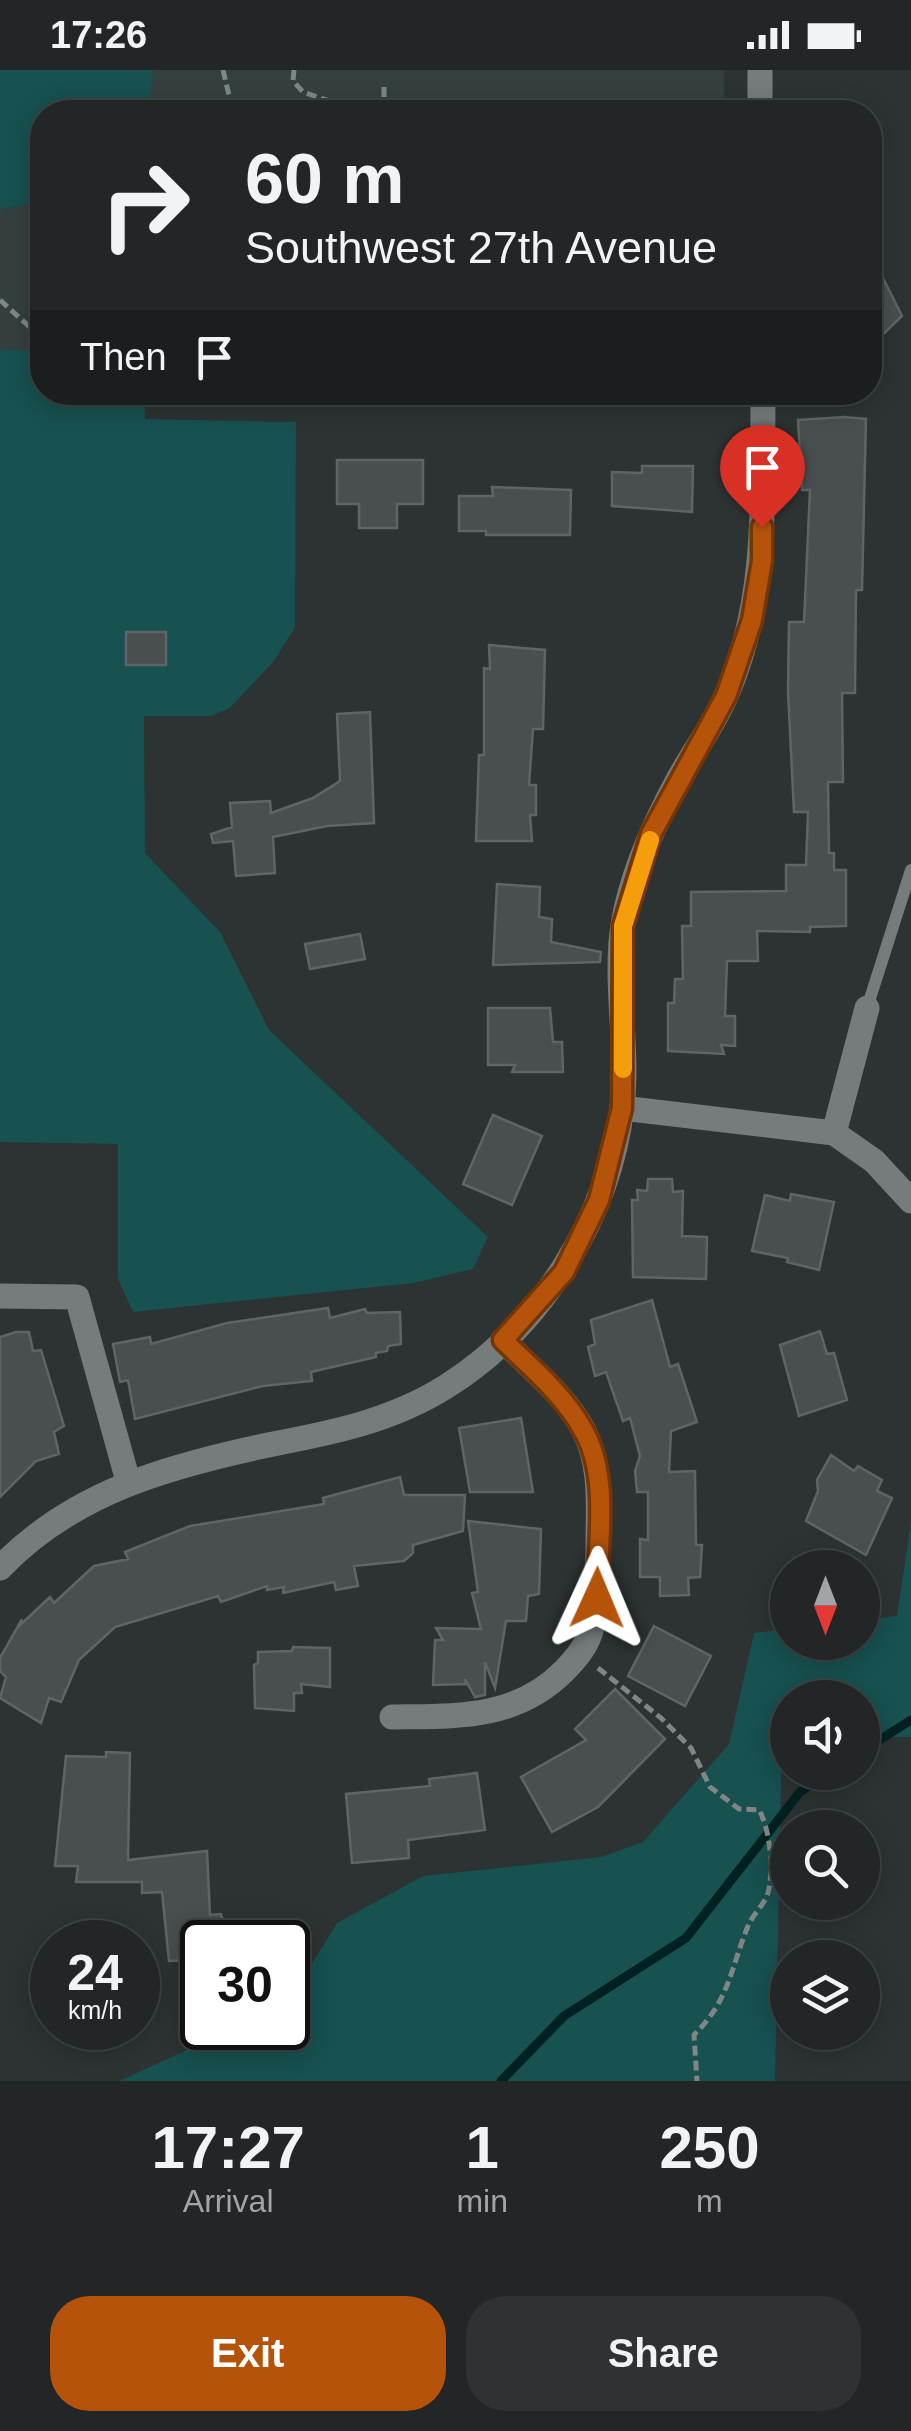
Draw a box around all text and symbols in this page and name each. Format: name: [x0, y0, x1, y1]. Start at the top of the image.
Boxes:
text: 17:26: [50, 14, 147, 56]
icon: right: [80, 140, 210, 270]
text: 60 m: [245, 140, 405, 218]
text: Southwest 27th Avenue: [245, 222, 717, 273]
icon: arrive: [187, 330, 242, 385]
text: Then: [80, 336, 167, 378]
pin: [720, 425, 805, 528]
icon: arrive: [735, 440, 790, 495]
position arrow: [545, 1546, 649, 1650]
north arrow: [770, 1550, 880, 1660]
map controls: [770, 1550, 880, 2050]
button: sound: [770, 1680, 880, 1790]
button: search: [770, 1810, 880, 1920]
speed limit sign: 30: [180, 1920, 310, 2050]
button: layers: [770, 1940, 880, 2050]
text: 24: [67, 1945, 123, 2001]
text: km/h: [68, 1996, 122, 2024]
text: 17:27: [151, 2114, 305, 2181]
text: 1: [465, 2114, 499, 2181]
text: 250: [659, 2114, 760, 2181]
text: Arrival: [183, 2183, 274, 2219]
text: min: [456, 2183, 508, 2219]
text: m: [696, 2183, 723, 2219]
button: Exit: [50, 2296, 446, 2411]
button: Share: [466, 2296, 861, 2411]

